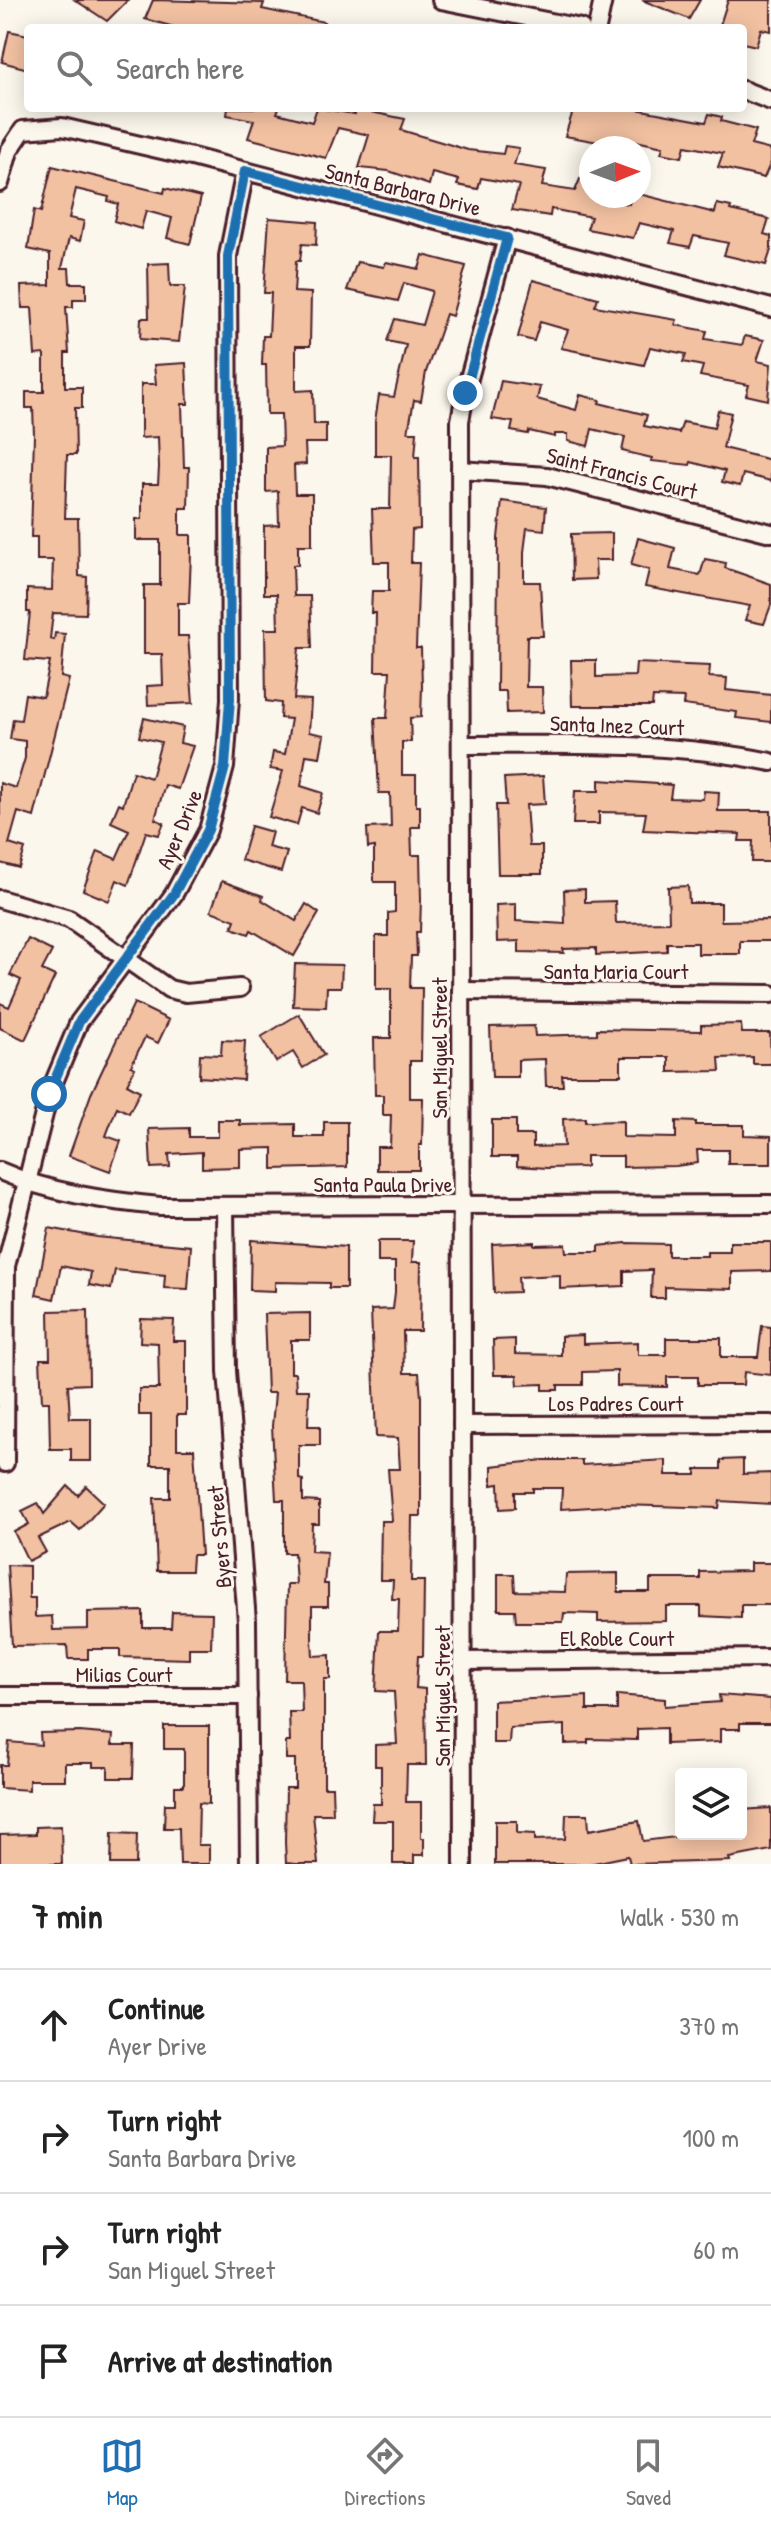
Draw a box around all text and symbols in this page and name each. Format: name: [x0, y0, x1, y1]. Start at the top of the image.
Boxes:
search box: [24, 24, 747, 112]
icon: search: [52, 46, 96, 90]
text: Search here: [116, 48, 244, 88]
north arrow: [579, 136, 651, 208]
street label: Santa Barbara Drive: [322, 155, 484, 223]
route end: [447, 375, 483, 411]
street label: Saint Francis Court: [544, 440, 701, 506]
street label: Santa Inez Court: [550, 708, 685, 742]
street label: Ayer Drive: [149, 784, 209, 873]
street label: Santa Maria Court: [544, 956, 689, 986]
street label: San Miguel Street: [424, 977, 454, 1119]
route start: [31, 1076, 67, 1112]
street label: Santa Paula Drive: [314, 1169, 453, 1199]
street label: Los Padres Court: [549, 1388, 684, 1418]
street label: Byers Street: [200, 1484, 238, 1589]
street label: El Roble Court: [560, 1623, 674, 1653]
street label: San Miguel Street: [427, 1625, 457, 1767]
street label: Milias Court: [76, 1659, 173, 1689]
map controls: [675, 1768, 747, 1840]
button: layers: [675, 1768, 747, 1840]
text: 7 min: [32, 1893, 103, 1939]
text: Walk · 530 m: [620, 1899, 739, 1934]
text: Continue: [108, 1988, 205, 2028]
icon: ahead: [32, 2003, 76, 2047]
text: 370 m: [679, 2008, 739, 2043]
text: Ayer Drive: [108, 2028, 207, 2063]
text: Turn right: [108, 2100, 221, 2140]
icon: right: [32, 2115, 76, 2159]
text: 100 m: [683, 2120, 739, 2155]
text: Santa Barbara Drive: [108, 2140, 296, 2175]
text: Turn right: [108, 2212, 221, 2252]
icon: right: [32, 2227, 76, 2271]
text: 60 m: [693, 2232, 739, 2267]
text: San Miguel Street: [108, 2252, 275, 2287]
icon: arrive: [32, 2339, 76, 2383]
text: Arrive at destination: [108, 2341, 333, 2381]
tab: Map: [100, 2434, 144, 2512]
tab: Directions: [345, 2434, 426, 2512]
tab: Saved: [626, 2434, 671, 2512]

